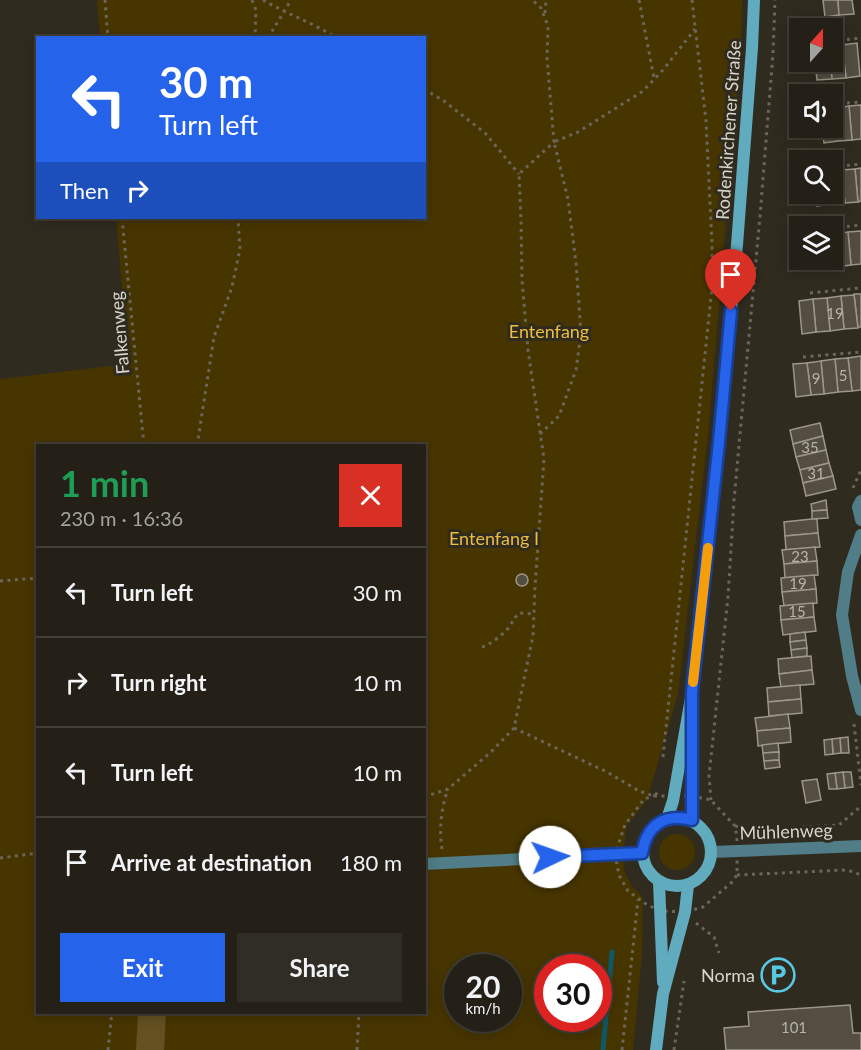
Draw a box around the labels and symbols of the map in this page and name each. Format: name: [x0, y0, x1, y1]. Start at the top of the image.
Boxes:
north arrow: [789, 18, 843, 72]
street label: Rodenkirchener Straße: [711, 40, 745, 220]
pin: [705, 249, 756, 311]
street label: Falkenweg: [104, 291, 134, 375]
house number: 19: [826, 304, 844, 322]
park label: Entenfang: [509, 320, 589, 342]
house number: 5: [839, 366, 847, 384]
house number: 9: [812, 369, 820, 387]
house number: 35: [801, 438, 819, 456]
house number: 31: [807, 464, 825, 482]
park label: Entenfang I: [449, 527, 539, 549]
house number: 23: [791, 547, 809, 565]
house number: 19: [789, 574, 807, 592]
house number: 15: [788, 602, 806, 620]
street label: Mühlenweg: [739, 818, 833, 844]
position arrow: [518, 825, 582, 889]
speed limit sign: 30: [534, 954, 612, 1032]
parking icon: Norma: [760, 957, 796, 993]
place label: Norma: [701, 964, 755, 986]
house number: 101: [781, 1018, 807, 1036]

